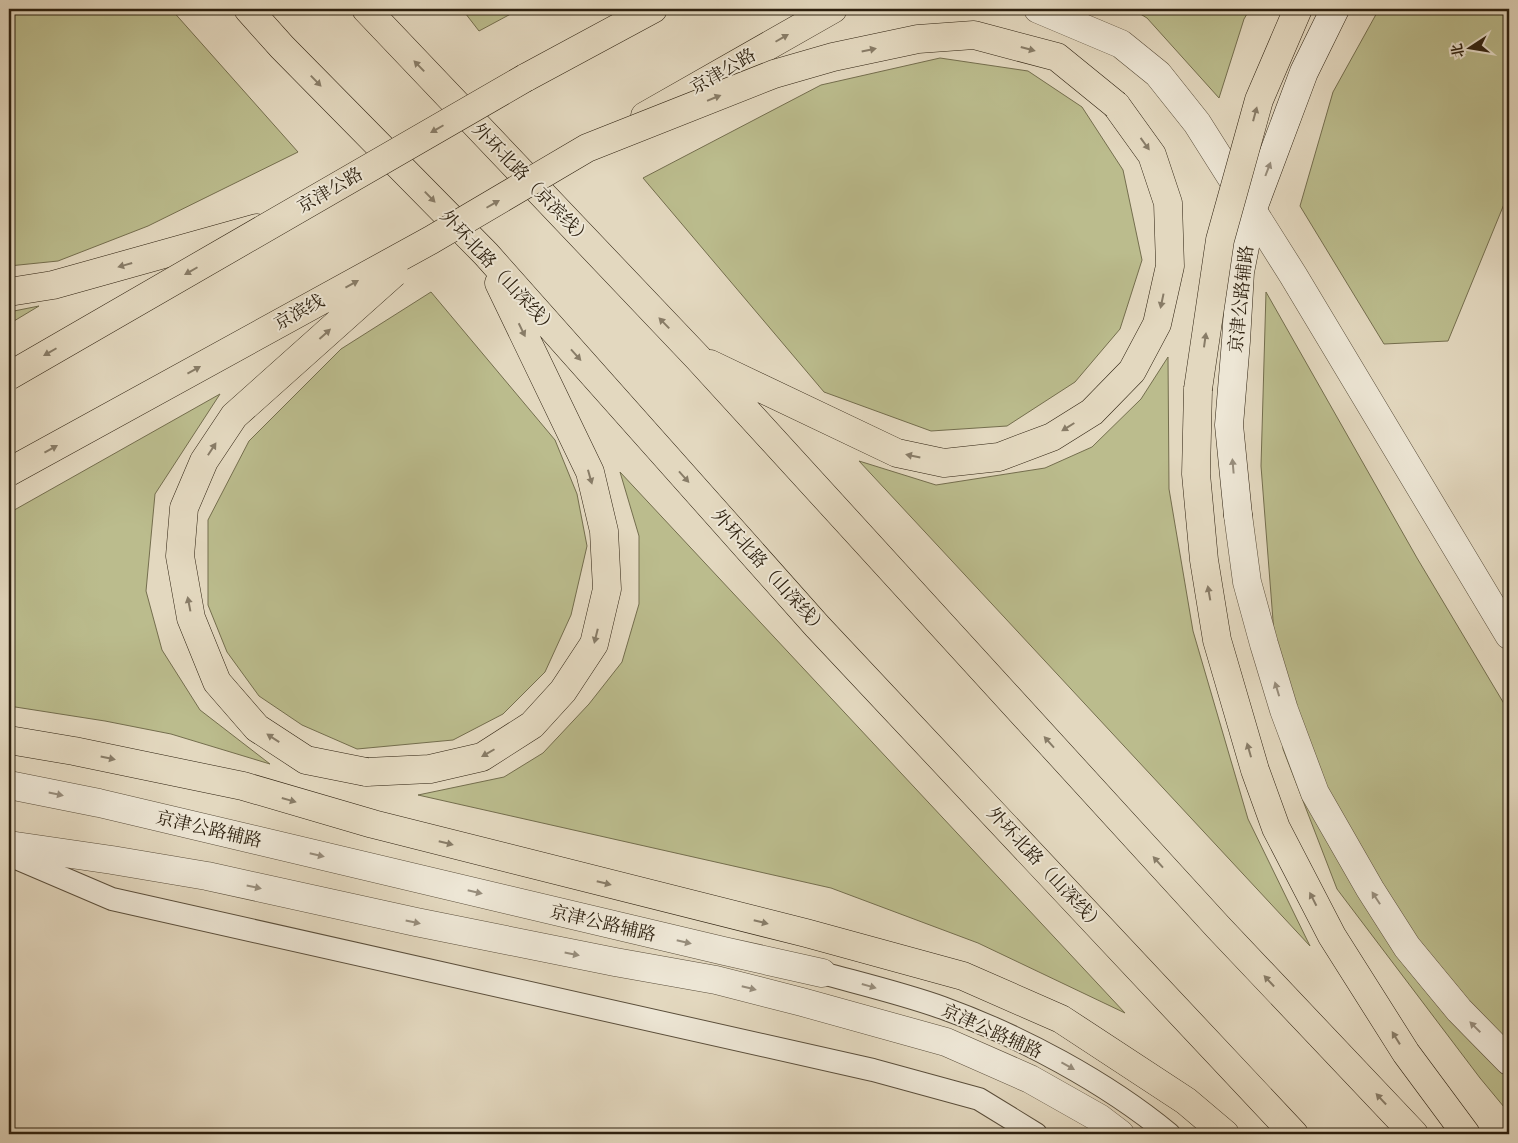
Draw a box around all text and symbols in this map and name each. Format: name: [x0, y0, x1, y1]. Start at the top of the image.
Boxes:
north arrow: [1446, 22, 1496, 72]
one-way arrow: [775, 34, 789, 42]
text: 北: [1447, 42, 1468, 59]
street label: 京津公路: [686, 43, 760, 99]
one-way arrow: [861, 45, 877, 53]
one-way arrow: [1021, 46, 1036, 54]
one-way arrow: [413, 60, 425, 72]
one-way arrow: [310, 75, 322, 87]
one-way arrow: [707, 94, 722, 102]
one-way arrow: [1251, 106, 1259, 121]
street label: 外环北路（京滨线）: [468, 117, 597, 250]
one-way arrow: [431, 124, 444, 133]
one-way arrow: [1140, 137, 1150, 151]
one-way arrow: [1265, 161, 1272, 176]
street label: 京津公路: [293, 162, 367, 218]
one-way arrow: [424, 191, 436, 203]
one-way arrow: [486, 199, 500, 208]
street label: 外环北路（山深线）: [436, 205, 563, 339]
street label: 京津公路辅路: [1223, 244, 1258, 354]
one-way arrow: [117, 261, 132, 269]
one-way arrow: [184, 266, 197, 275]
one-way arrow: [345, 279, 358, 288]
street label: 京滨线: [270, 288, 328, 335]
one-way arrow: [1158, 293, 1166, 309]
one-way arrow: [658, 317, 670, 329]
one-way arrow: [518, 323, 526, 337]
one-way arrow: [319, 328, 331, 340]
one-way arrow: [1201, 332, 1209, 348]
one-way arrow: [43, 348, 56, 357]
one-way arrow: [570, 349, 582, 361]
one-way arrow: [187, 366, 200, 375]
one-way arrow: [1062, 423, 1075, 432]
one-way arrow: [207, 443, 217, 456]
one-way arrow: [44, 445, 59, 453]
one-way arrow: [906, 452, 921, 460]
one-way arrow: [1229, 458, 1237, 474]
one-way arrow: [587, 470, 595, 485]
one-way arrow: [678, 470, 690, 482]
street label: 外环北路（山深线）: [708, 504, 833, 640]
one-way arrow: [1205, 584, 1213, 600]
one-way arrow: [184, 596, 192, 612]
one-way arrow: [592, 629, 600, 644]
one-way arrow: [1273, 681, 1281, 696]
one-way arrow: [266, 733, 279, 742]
one-way arrow: [1043, 737, 1055, 749]
one-way arrow: [1244, 742, 1252, 757]
one-way arrow: [481, 748, 494, 757]
one-way arrow: [101, 754, 116, 762]
one-way arrow: [49, 791, 65, 799]
one-way arrow: [282, 796, 297, 804]
street label: 外环北路（山深线）: [983, 802, 1110, 936]
street label: 京津公路辅路: [154, 805, 264, 852]
one-way arrow: [439, 839, 454, 847]
one-way arrow: [310, 851, 325, 859]
one-way arrow: [1152, 856, 1164, 868]
one-way arrow: [596, 879, 611, 887]
one-way arrow: [247, 883, 263, 891]
one-way arrow: [468, 888, 483, 896]
one-way arrow: [1309, 892, 1317, 906]
one-way arrow: [1371, 892, 1381, 905]
street label: 京津公路辅路: [548, 899, 658, 946]
one-way arrow: [405, 918, 421, 926]
one-way arrow: [754, 918, 769, 926]
one-way arrow: [677, 938, 692, 946]
one-way arrow: [565, 950, 581, 958]
one-way arrow: [1263, 975, 1275, 987]
one-way arrow: [862, 983, 877, 991]
one-way arrow: [741, 984, 756, 992]
street label: 京津公路辅路: [938, 998, 1046, 1063]
one-way arrow: [1469, 1021, 1481, 1033]
one-way arrow: [1392, 1032, 1401, 1045]
one-way arrow: [1061, 1062, 1074, 1071]
one-way arrow: [1375, 1093, 1387, 1105]

